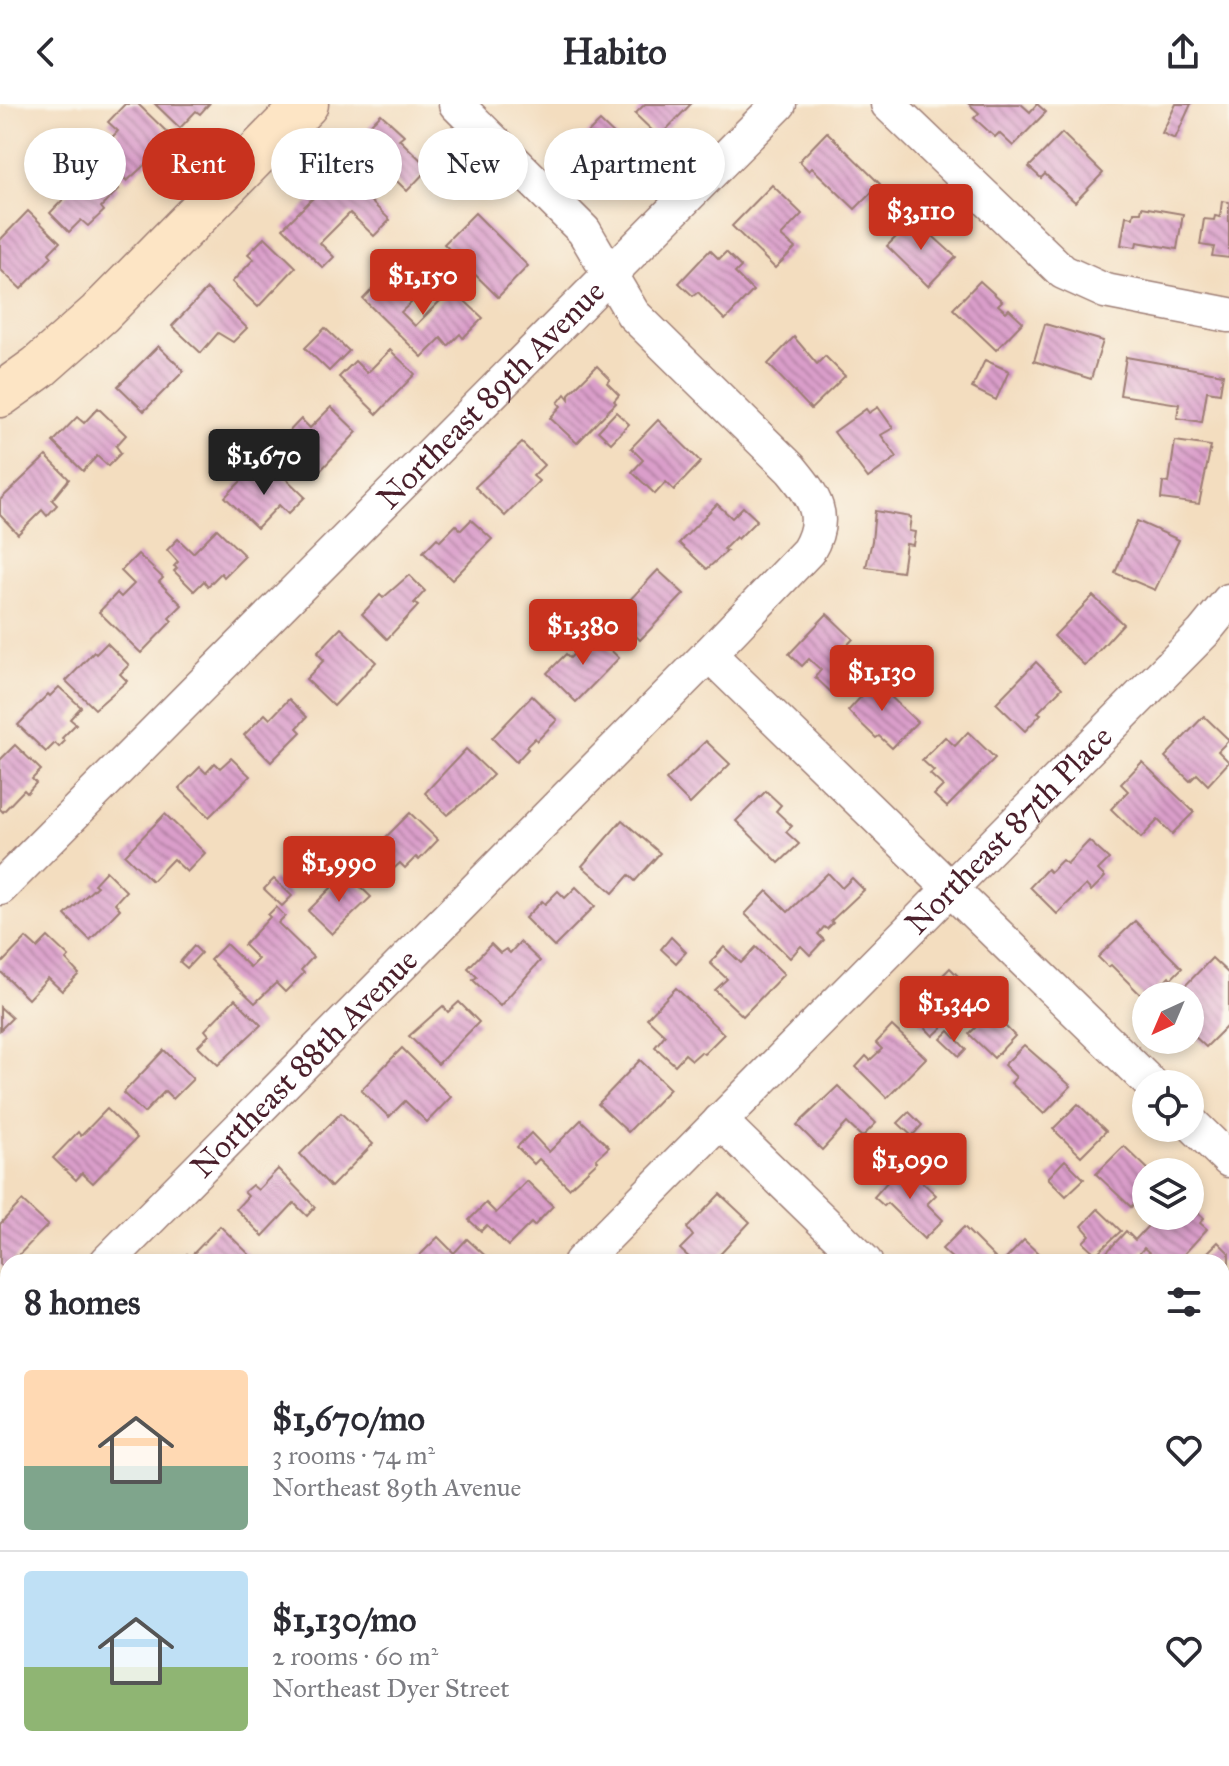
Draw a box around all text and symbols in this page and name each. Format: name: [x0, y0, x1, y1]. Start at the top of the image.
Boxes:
icon: back: [24, 30, 68, 74]
text: Habito: [562, 30, 667, 74]
icon: share: [1161, 30, 1205, 74]
chip: Buy: [24, 128, 126, 200]
chip: Rent: [142, 128, 255, 200]
chip: Filters: [271, 128, 402, 200]
chip: New: [418, 128, 528, 200]
chip: Apartment: [544, 128, 725, 200]
pin: $3,110: [856, 184, 986, 252]
text: $3,110: [887, 194, 955, 226]
pin: $1,150: [358, 249, 488, 317]
text: $1,150: [388, 259, 458, 291]
street label: Northeast 89th Avenue: [369, 272, 613, 517]
pin: $1,670: [199, 429, 329, 497]
text: $1,670: [227, 439, 301, 471]
pin: $1,380: [518, 599, 648, 667]
text: $1,380: [547, 609, 619, 641]
pin: $1,130: [817, 645, 947, 713]
text: $1,130: [848, 655, 916, 687]
street label: Northeast 87th Place: [897, 717, 1120, 942]
pin: $1,990: [274, 836, 404, 904]
text: $1,990: [301, 846, 377, 878]
street label: Northeast 88th Avenue: [182, 940, 426, 1186]
pin: $1,340: [889, 976, 1019, 1044]
north arrow: [1132, 982, 1204, 1054]
map controls: [1132, 982, 1204, 1230]
text: $1,340: [918, 986, 990, 1018]
button: locate: [1132, 1070, 1204, 1142]
pin: $1,090: [845, 1133, 975, 1201]
text: $1,090: [872, 1143, 948, 1175]
button: layers: [1132, 1158, 1204, 1230]
icon: filters: [1162, 1280, 1206, 1324]
text: 8 homes: [24, 1282, 140, 1323]
text: $1,670/mo: [272, 1398, 425, 1439]
icon: home: [88, 1402, 184, 1498]
icon: heart: [1162, 1428, 1206, 1472]
text: 3 rooms · 74 m²: [272, 1439, 435, 1471]
text: Northeast 89th Avenue: [272, 1471, 521, 1503]
text: $1,130/mo: [272, 1599, 416, 1640]
icon: home: [88, 1603, 184, 1699]
icon: heart: [1162, 1629, 1206, 1673]
text: 2 rooms · 60 m²: [272, 1640, 438, 1672]
text: Northeast Dyer Street: [272, 1672, 509, 1704]

